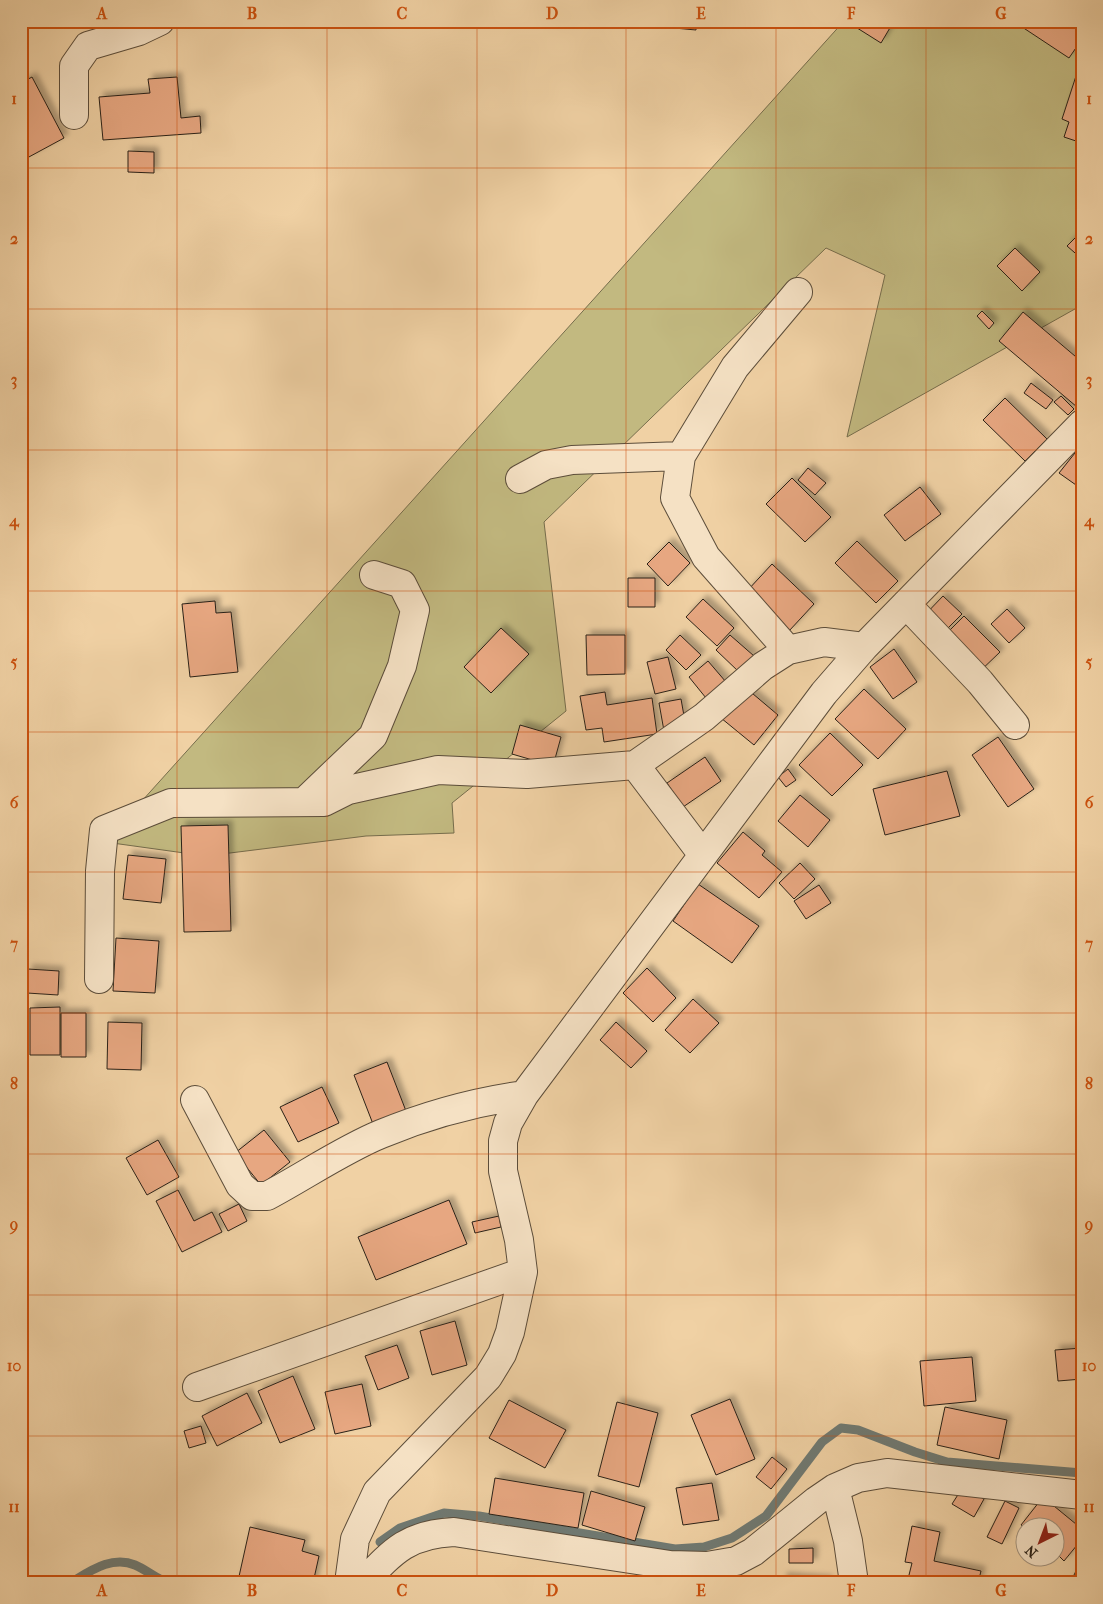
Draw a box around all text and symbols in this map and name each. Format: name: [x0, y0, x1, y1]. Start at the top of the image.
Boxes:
text: A: [96, 4, 108, 23]
text: B: [247, 4, 257, 23]
text: C: [397, 4, 408, 23]
text: D: [546, 4, 558, 23]
text: E: [696, 4, 706, 23]
text: F: [846, 4, 856, 23]
text: G: [995, 4, 1007, 23]
text: 1: [11, 89, 17, 108]
text: 1: [1086, 89, 1092, 108]
text: 2: [10, 229, 18, 248]
text: 2: [1085, 229, 1093, 248]
text: 3: [11, 370, 17, 390]
text: 3: [1086, 370, 1092, 390]
text: 4: [8, 511, 20, 531]
text: 4: [1083, 511, 1095, 531]
text: 5: [11, 652, 18, 671]
text: 5: [1086, 652, 1093, 671]
text: 6: [10, 793, 19, 812]
text: 6: [1085, 793, 1094, 812]
text: 7: [9, 934, 18, 953]
text: 7: [1084, 934, 1093, 953]
text: 8: [10, 1074, 18, 1093]
text: 8: [1085, 1074, 1093, 1093]
text: 9: [9, 1215, 18, 1235]
text: 9: [1084, 1215, 1093, 1235]
text: 10: [7, 1356, 21, 1375]
text: 10: [1082, 1356, 1096, 1375]
text: 11: [8, 1497, 20, 1516]
text: 11: [1083, 1497, 1095, 1516]
north arrow: [1016, 1516, 1066, 1566]
text: N: [1022, 1541, 1041, 1561]
text: A: [96, 1581, 108, 1600]
text: B: [247, 1581, 257, 1600]
text: C: [397, 1581, 408, 1600]
text: D: [546, 1581, 558, 1600]
text: E: [696, 1581, 706, 1600]
text: F: [846, 1581, 856, 1600]
text: G: [995, 1581, 1007, 1600]

